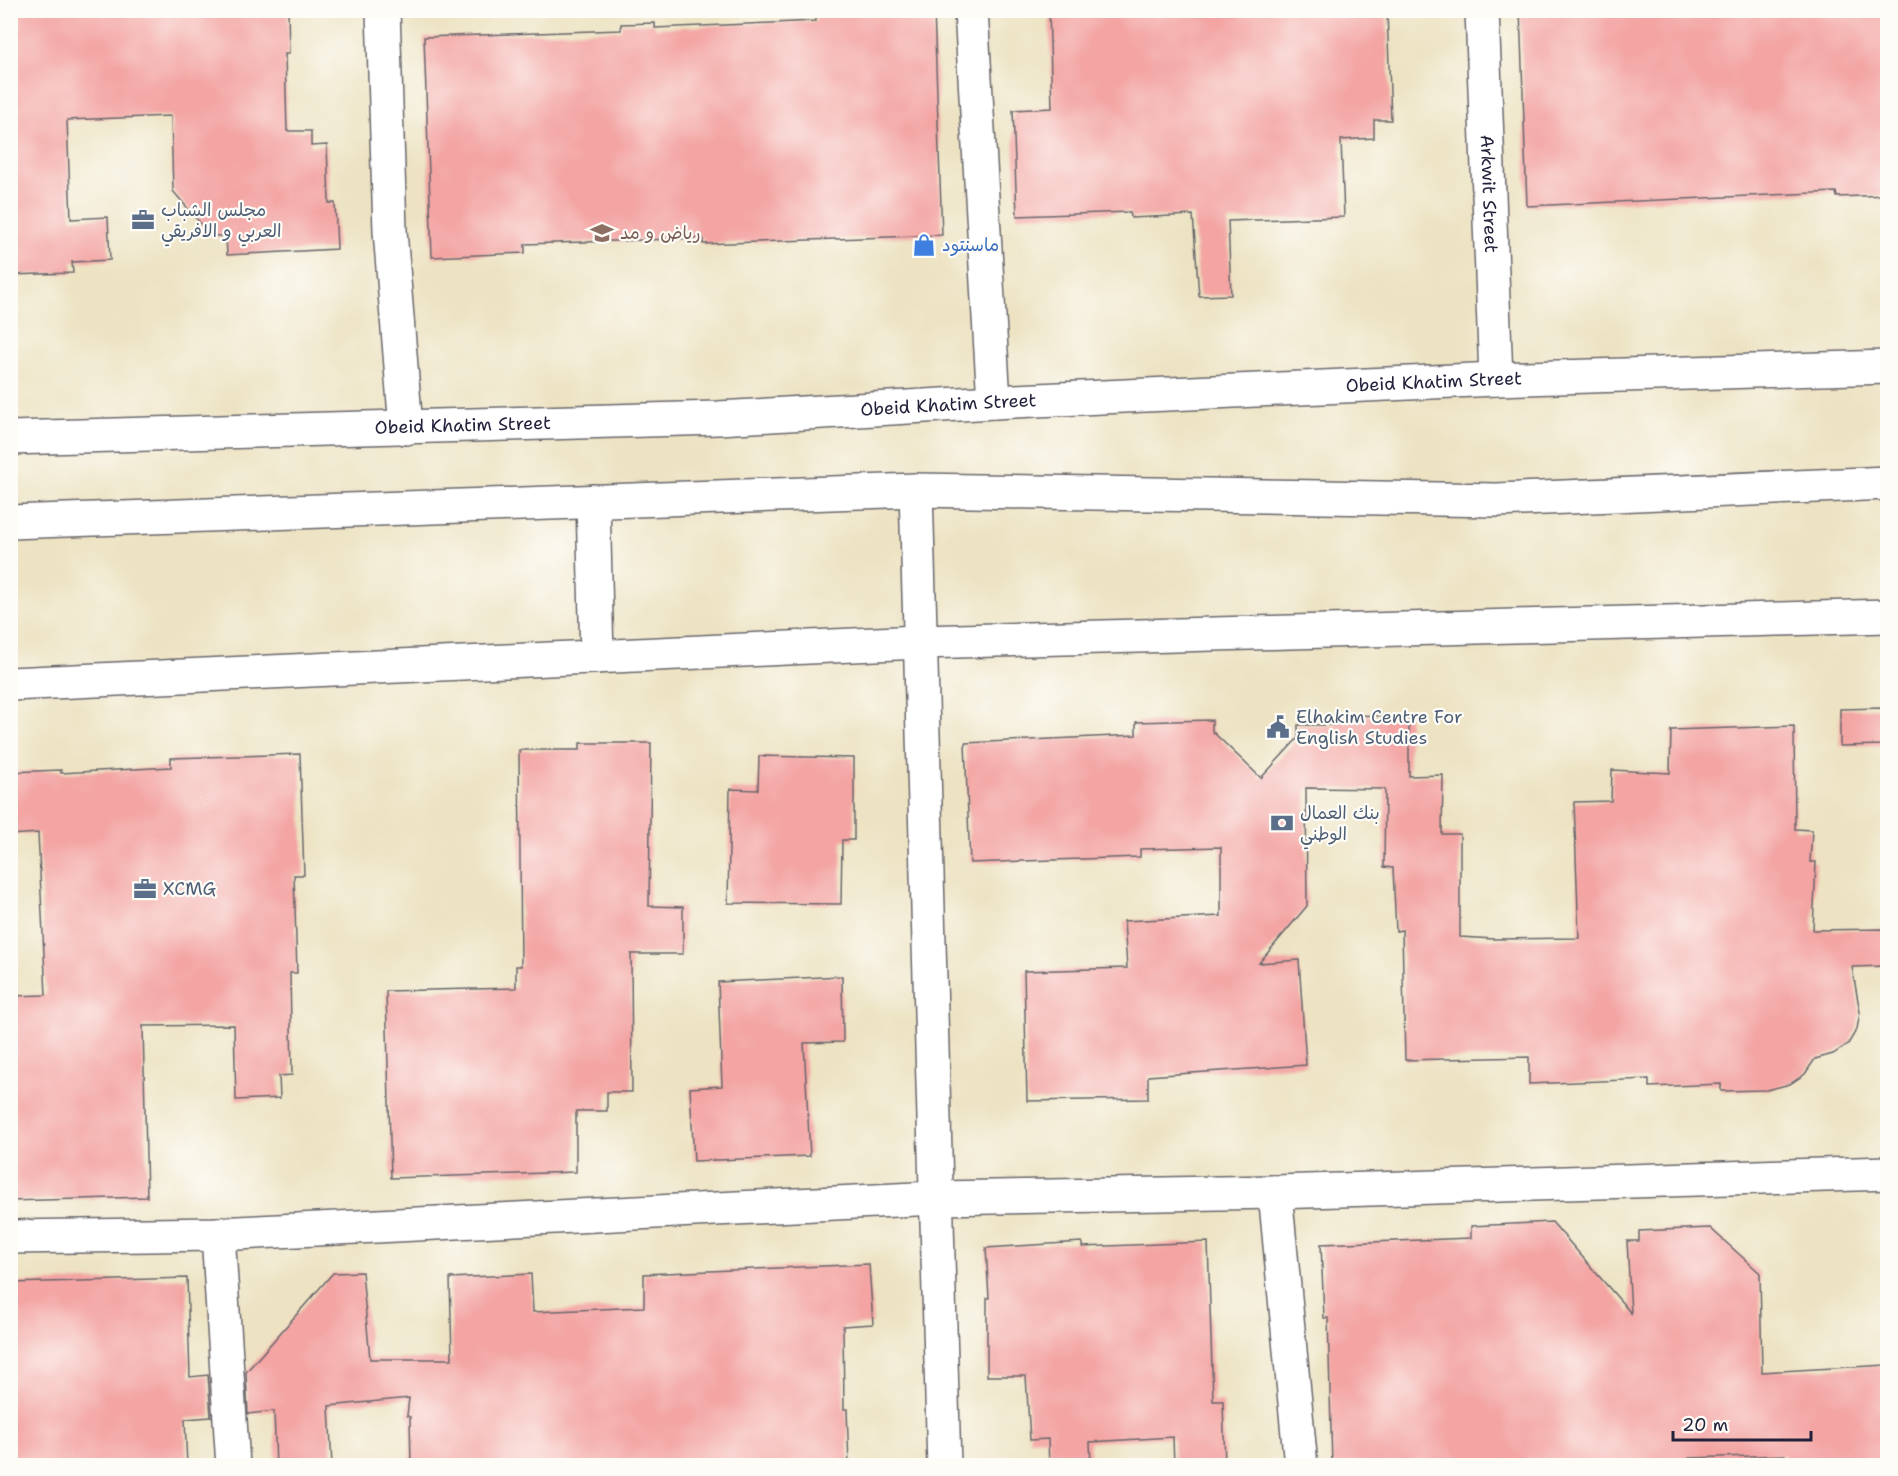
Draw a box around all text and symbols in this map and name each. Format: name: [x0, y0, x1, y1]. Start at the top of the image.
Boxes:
street label: Arkwit Street: [1475, 134, 1503, 254]
place label: مجلس الشباب العربي و الافريقي: [161, 198, 282, 247]
office icon: مجلس الشباب العربي و الافريقي: [130, 207, 156, 233]
school or university icon: رياض و مد: [589, 220, 615, 246]
place label: رياض و مد: [620, 221, 701, 245]
shop icon: ماسنتود: [911, 232, 937, 258]
place label: ماسنتود: [942, 233, 999, 257]
street label: Obeid Khatim Street: [1345, 366, 1522, 398]
street label: Obeid Khatim Street: [860, 388, 1037, 422]
street label: Obeid Khatim Street: [374, 411, 551, 440]
place label: Elhakim Centre For English Studies: [1296, 705, 1463, 750]
public building icon: Elhakim Centre For English Studies: [1265, 714, 1291, 740]
place label: بنك العمال الوطني: [1300, 801, 1380, 850]
bank icon: بنك العمال الوطني: [1269, 810, 1295, 836]
office icon: XCMG: [132, 876, 158, 902]
place label: XCMG: [163, 877, 217, 901]
scale bar: [1673, 1404, 1811, 1442]
text: 20 m: [1682, 1413, 1728, 1437]

